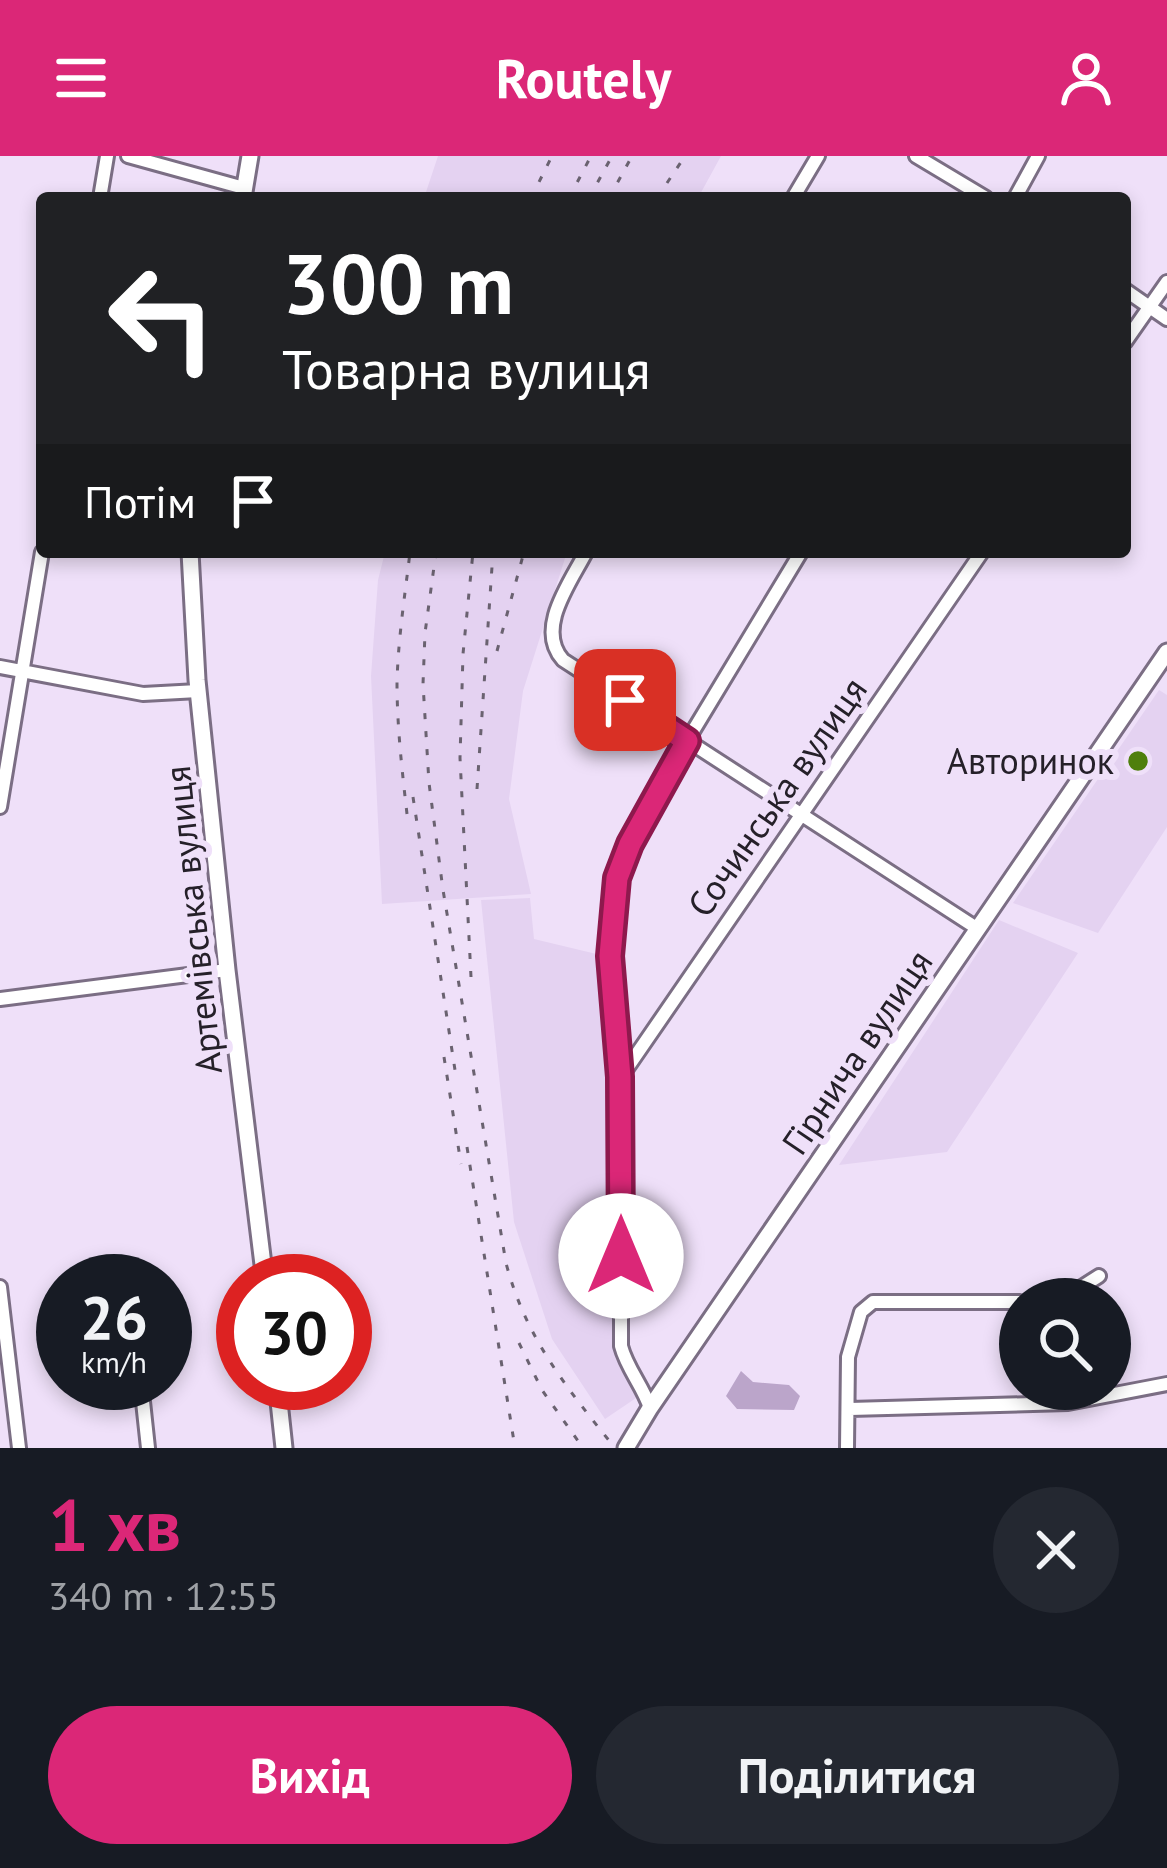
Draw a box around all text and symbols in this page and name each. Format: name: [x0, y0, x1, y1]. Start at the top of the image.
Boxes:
text: Routely: [496, 43, 671, 113]
icon: menu: [48, 45, 114, 111]
icon: person: [1053, 45, 1119, 111]
text: 300 m: [282, 228, 514, 337]
icon: left: [84, 240, 240, 396]
text: Товарна вулиця: [282, 334, 651, 404]
icon: arrive: [220, 468, 286, 534]
text: Потім: [84, 472, 196, 530]
pin: [574, 649, 676, 751]
icon: arrive: [592, 667, 658, 733]
street label: Сочинська вулиця: [677, 668, 877, 926]
place label: Авторинок: [947, 737, 1114, 784]
marker: Авторинок: [1125, 748, 1151, 774]
street label: Артемівська вулиця: [153, 764, 232, 1076]
street label: Гірнича вулиця: [771, 940, 942, 1163]
position arrow: [558, 1193, 684, 1319]
speed limit sign: 30: [216, 1254, 372, 1410]
text: 26: [80, 1278, 148, 1356]
map controls: [999, 1278, 1131, 1410]
button: search: [999, 1278, 1131, 1410]
text: km/h: [81, 1342, 147, 1381]
text: 1 хв: [48, 1478, 181, 1571]
button: close: [993, 1487, 1119, 1613]
text: 340 m · 12:55: [48, 1570, 279, 1621]
button: Вихід: [48, 1706, 572, 1844]
button: Поділитися: [596, 1706, 1119, 1844]

